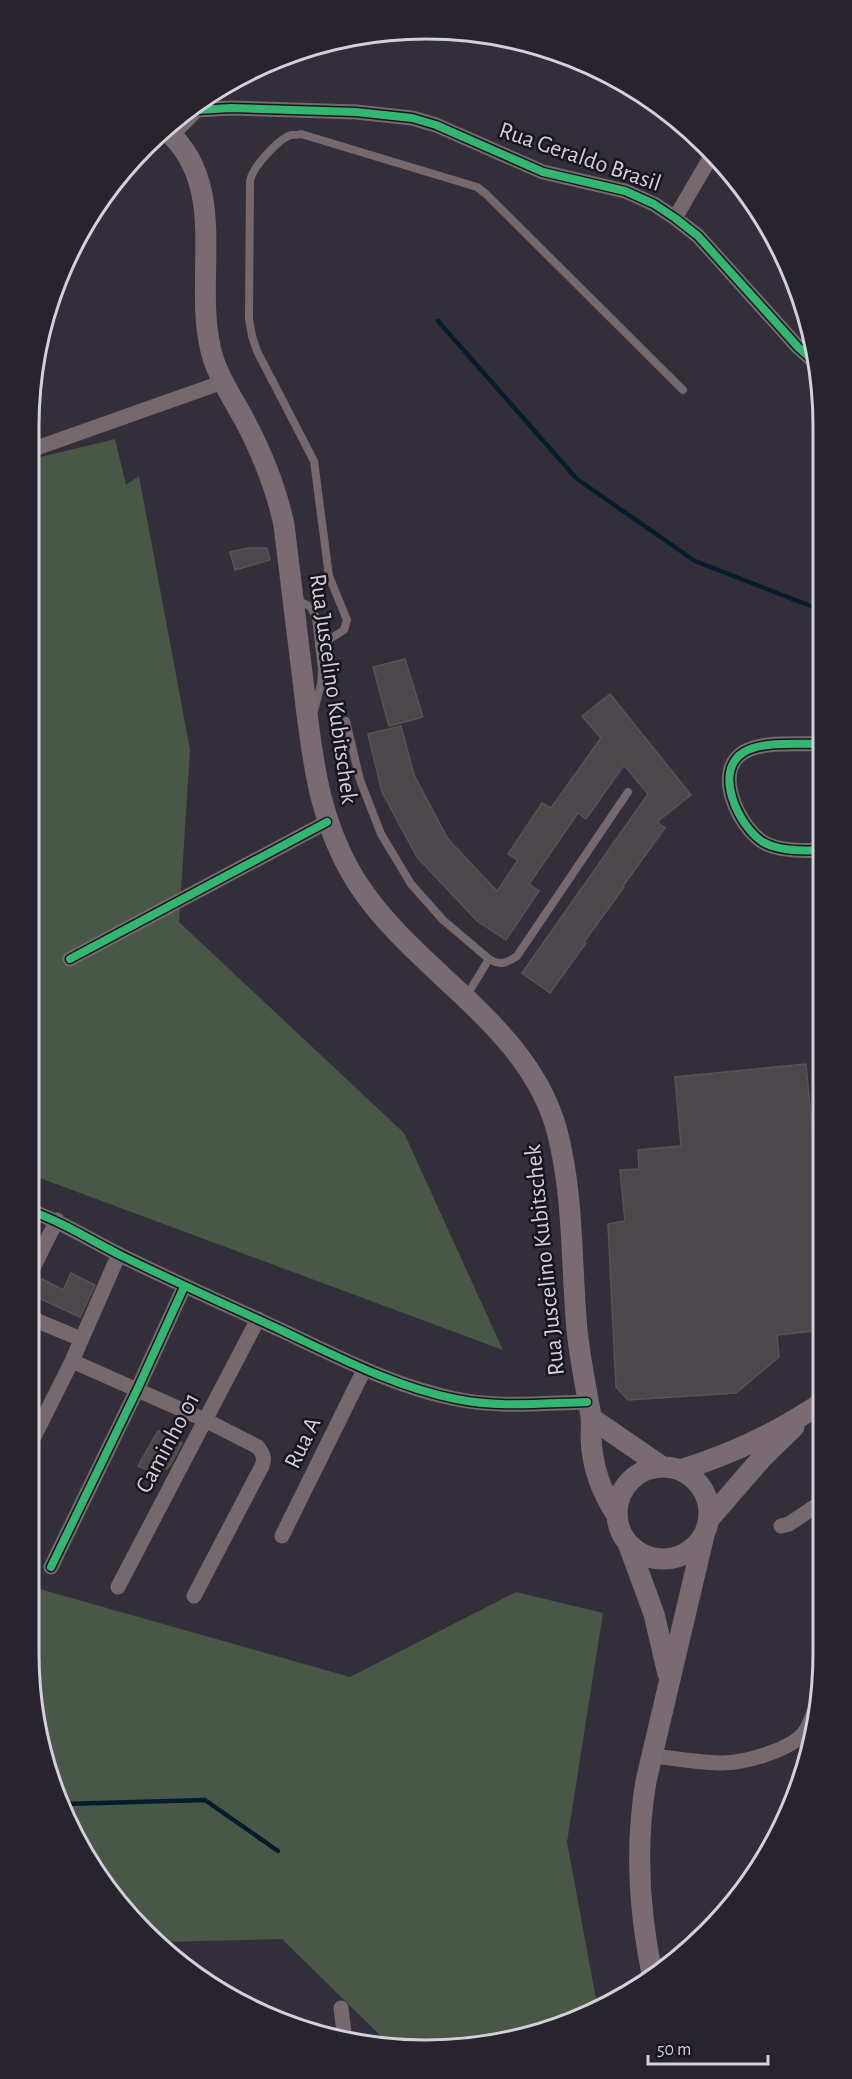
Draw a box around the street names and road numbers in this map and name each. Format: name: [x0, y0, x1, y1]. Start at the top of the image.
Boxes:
street label: Rua Geraldo Brasil: [496, 118, 664, 196]
street label: Rua Juscelino Kubitschek: [305, 572, 361, 806]
street label: Rua Juscelino Kubitschek: [521, 1143, 569, 1377]
street label: Caminho 01: [132, 1389, 204, 1497]
street label: Rua A: [280, 1413, 326, 1473]

